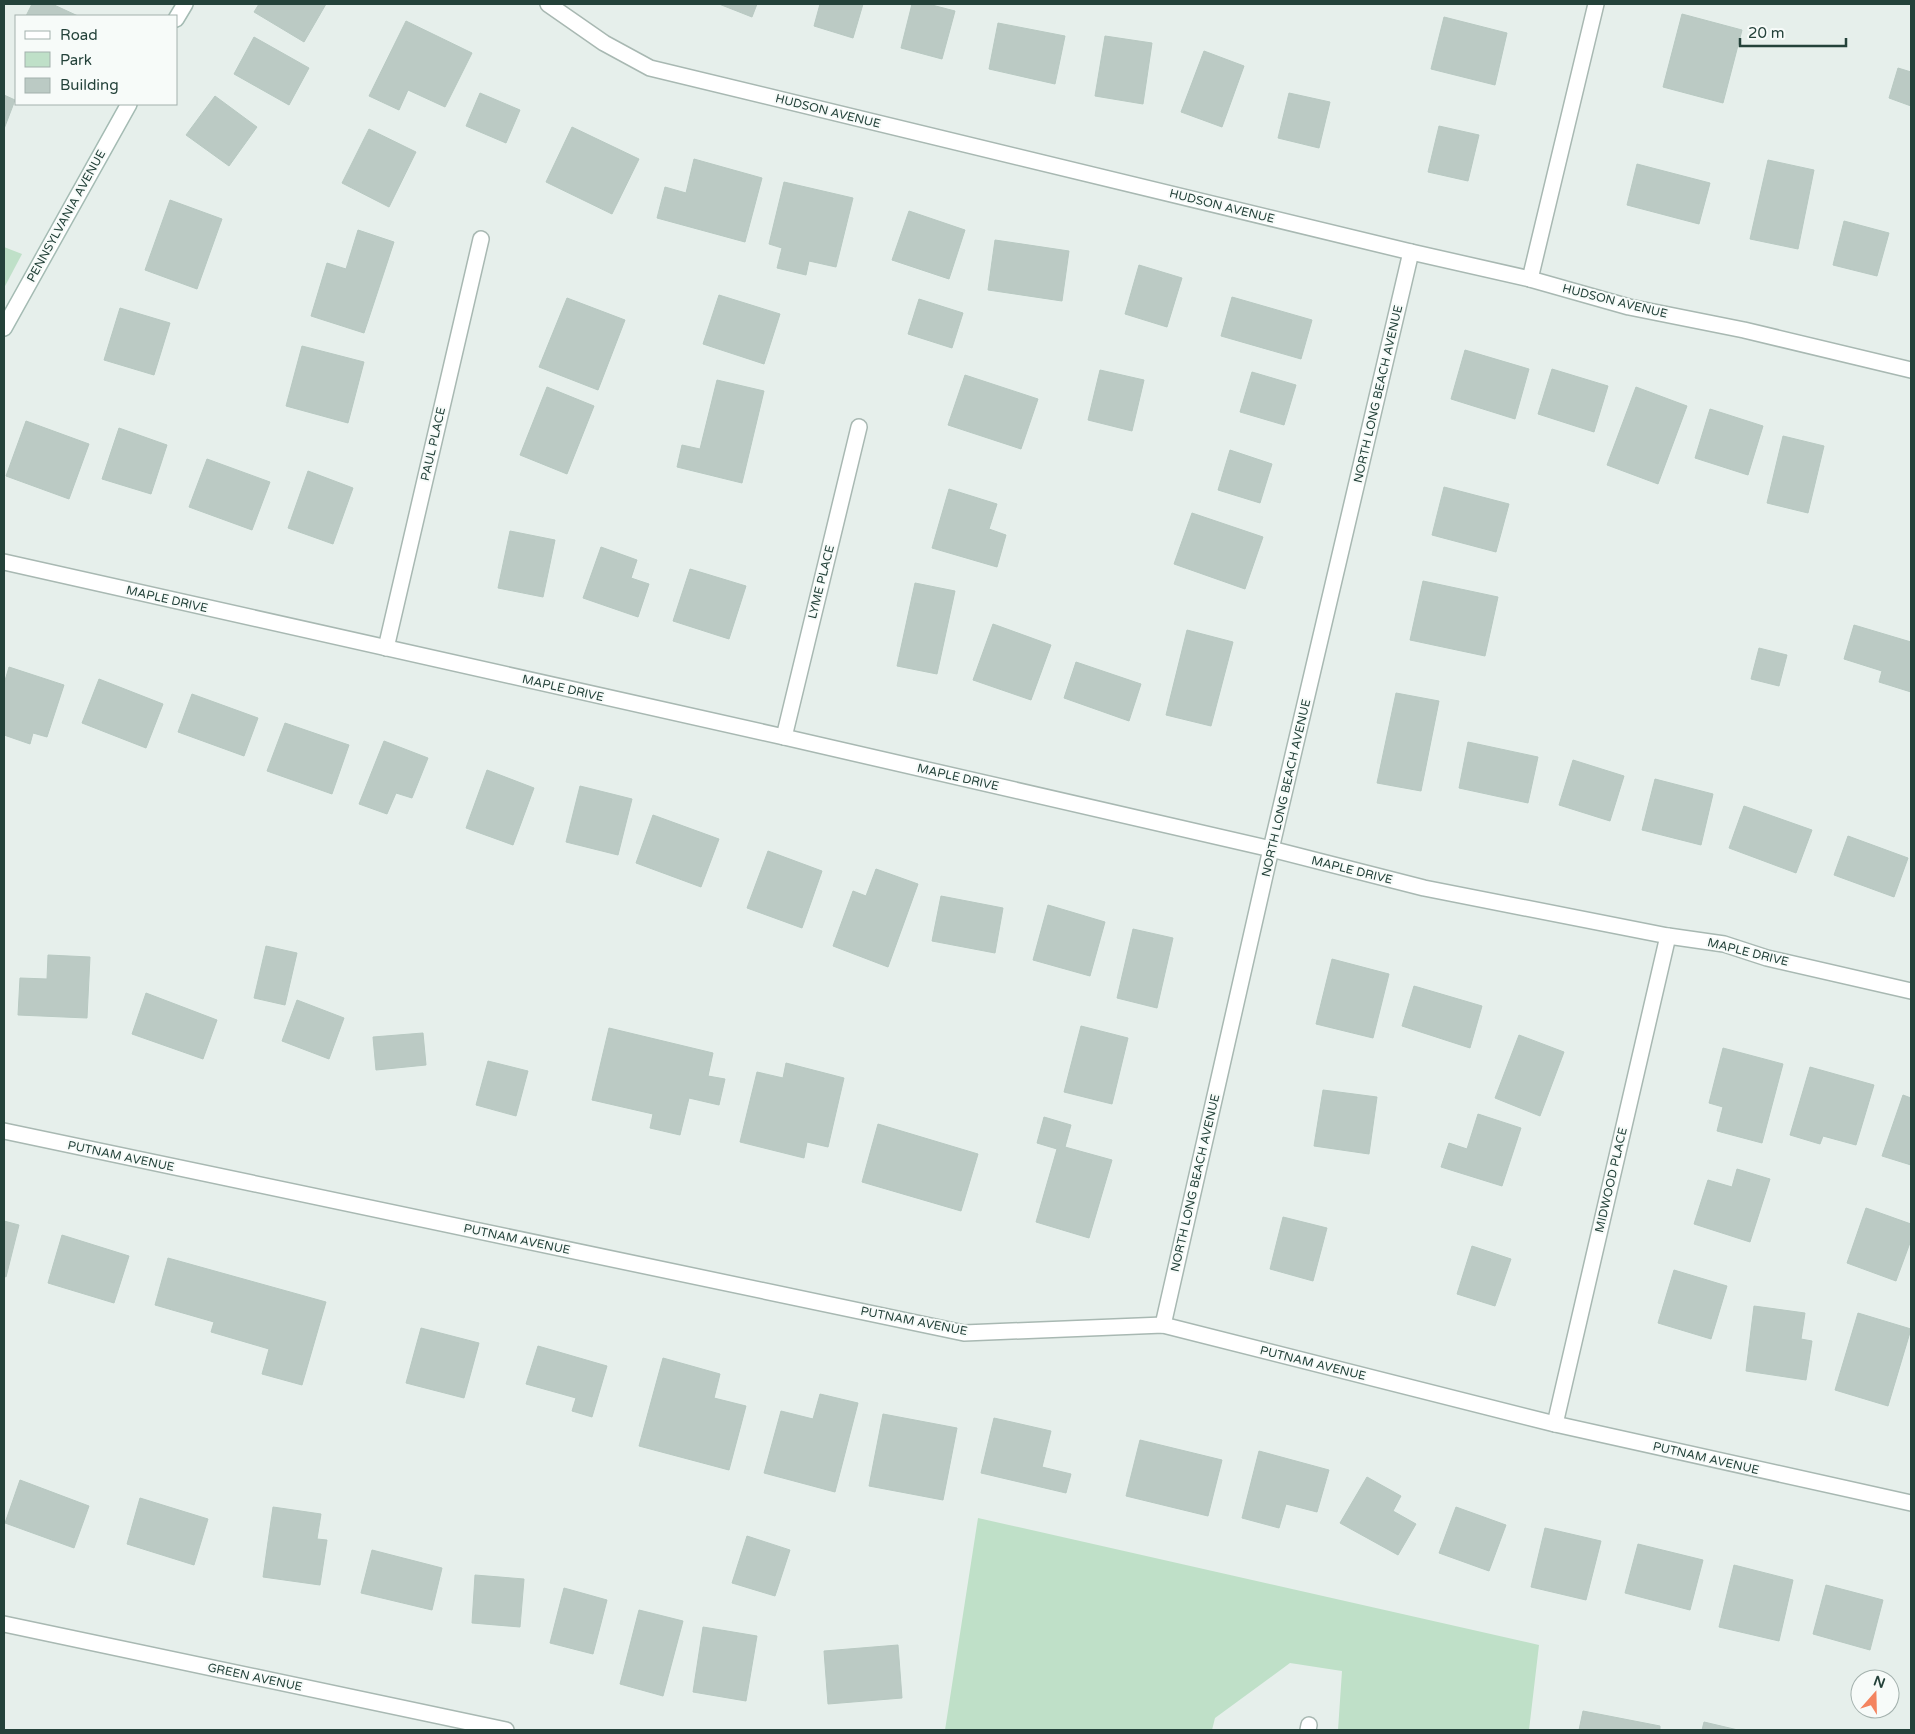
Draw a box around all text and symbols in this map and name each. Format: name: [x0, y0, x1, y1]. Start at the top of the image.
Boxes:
legend: [15, 15, 178, 105]
scale bar: [1740, 15, 1846, 47]
text: 20 m: [1748, 24, 1785, 42]
text: Road: [60, 26, 98, 44]
text: Park: [60, 51, 92, 69]
text: Building: [60, 76, 119, 94]
street label: HUDSON AVENUE: [774, 91, 882, 131]
street label: PENNSYLVANIA AVENUE: [24, 147, 108, 285]
street label: HUDSON AVENUE: [1168, 186, 1276, 226]
street label: HUDSON AVENUE: [1561, 281, 1669, 321]
street label: NORTH LONG BEACH AVENUE: [1351, 303, 1405, 484]
street label: PAUL PLACE: [418, 406, 448, 482]
street label: LYME PLACE: [805, 543, 837, 620]
street label: MAPLE DRIVE: [125, 583, 209, 615]
street label: MAPLE DRIVE: [521, 672, 605, 704]
street label: NORTH LONG BEACH AVENUE: [1259, 697, 1313, 878]
street label: MAPLE DRIVE: [916, 761, 1000, 793]
street label: MAPLE DRIVE: [1310, 853, 1394, 887]
street label: MAPLE DRIVE: [1706, 935, 1790, 969]
street label: NORTH LONG BEACH AVENUE: [1168, 1092, 1222, 1273]
street label: MIDWOOD PLACE: [1592, 1126, 1630, 1234]
street label: PUTNAM AVENUE: [66, 1138, 176, 1174]
street label: PUTNAM AVENUE: [462, 1221, 572, 1257]
street label: PUTNAM AVENUE: [859, 1304, 969, 1338]
street label: PUTNAM AVENUE: [1259, 1343, 1368, 1383]
street label: PUTNAM AVENUE: [1652, 1439, 1761, 1477]
street label: GREEN AVENUE: [206, 1660, 304, 1694]
north arrow: [1850, 1669, 1900, 1719]
text: N: [1871, 1672, 1887, 1692]

